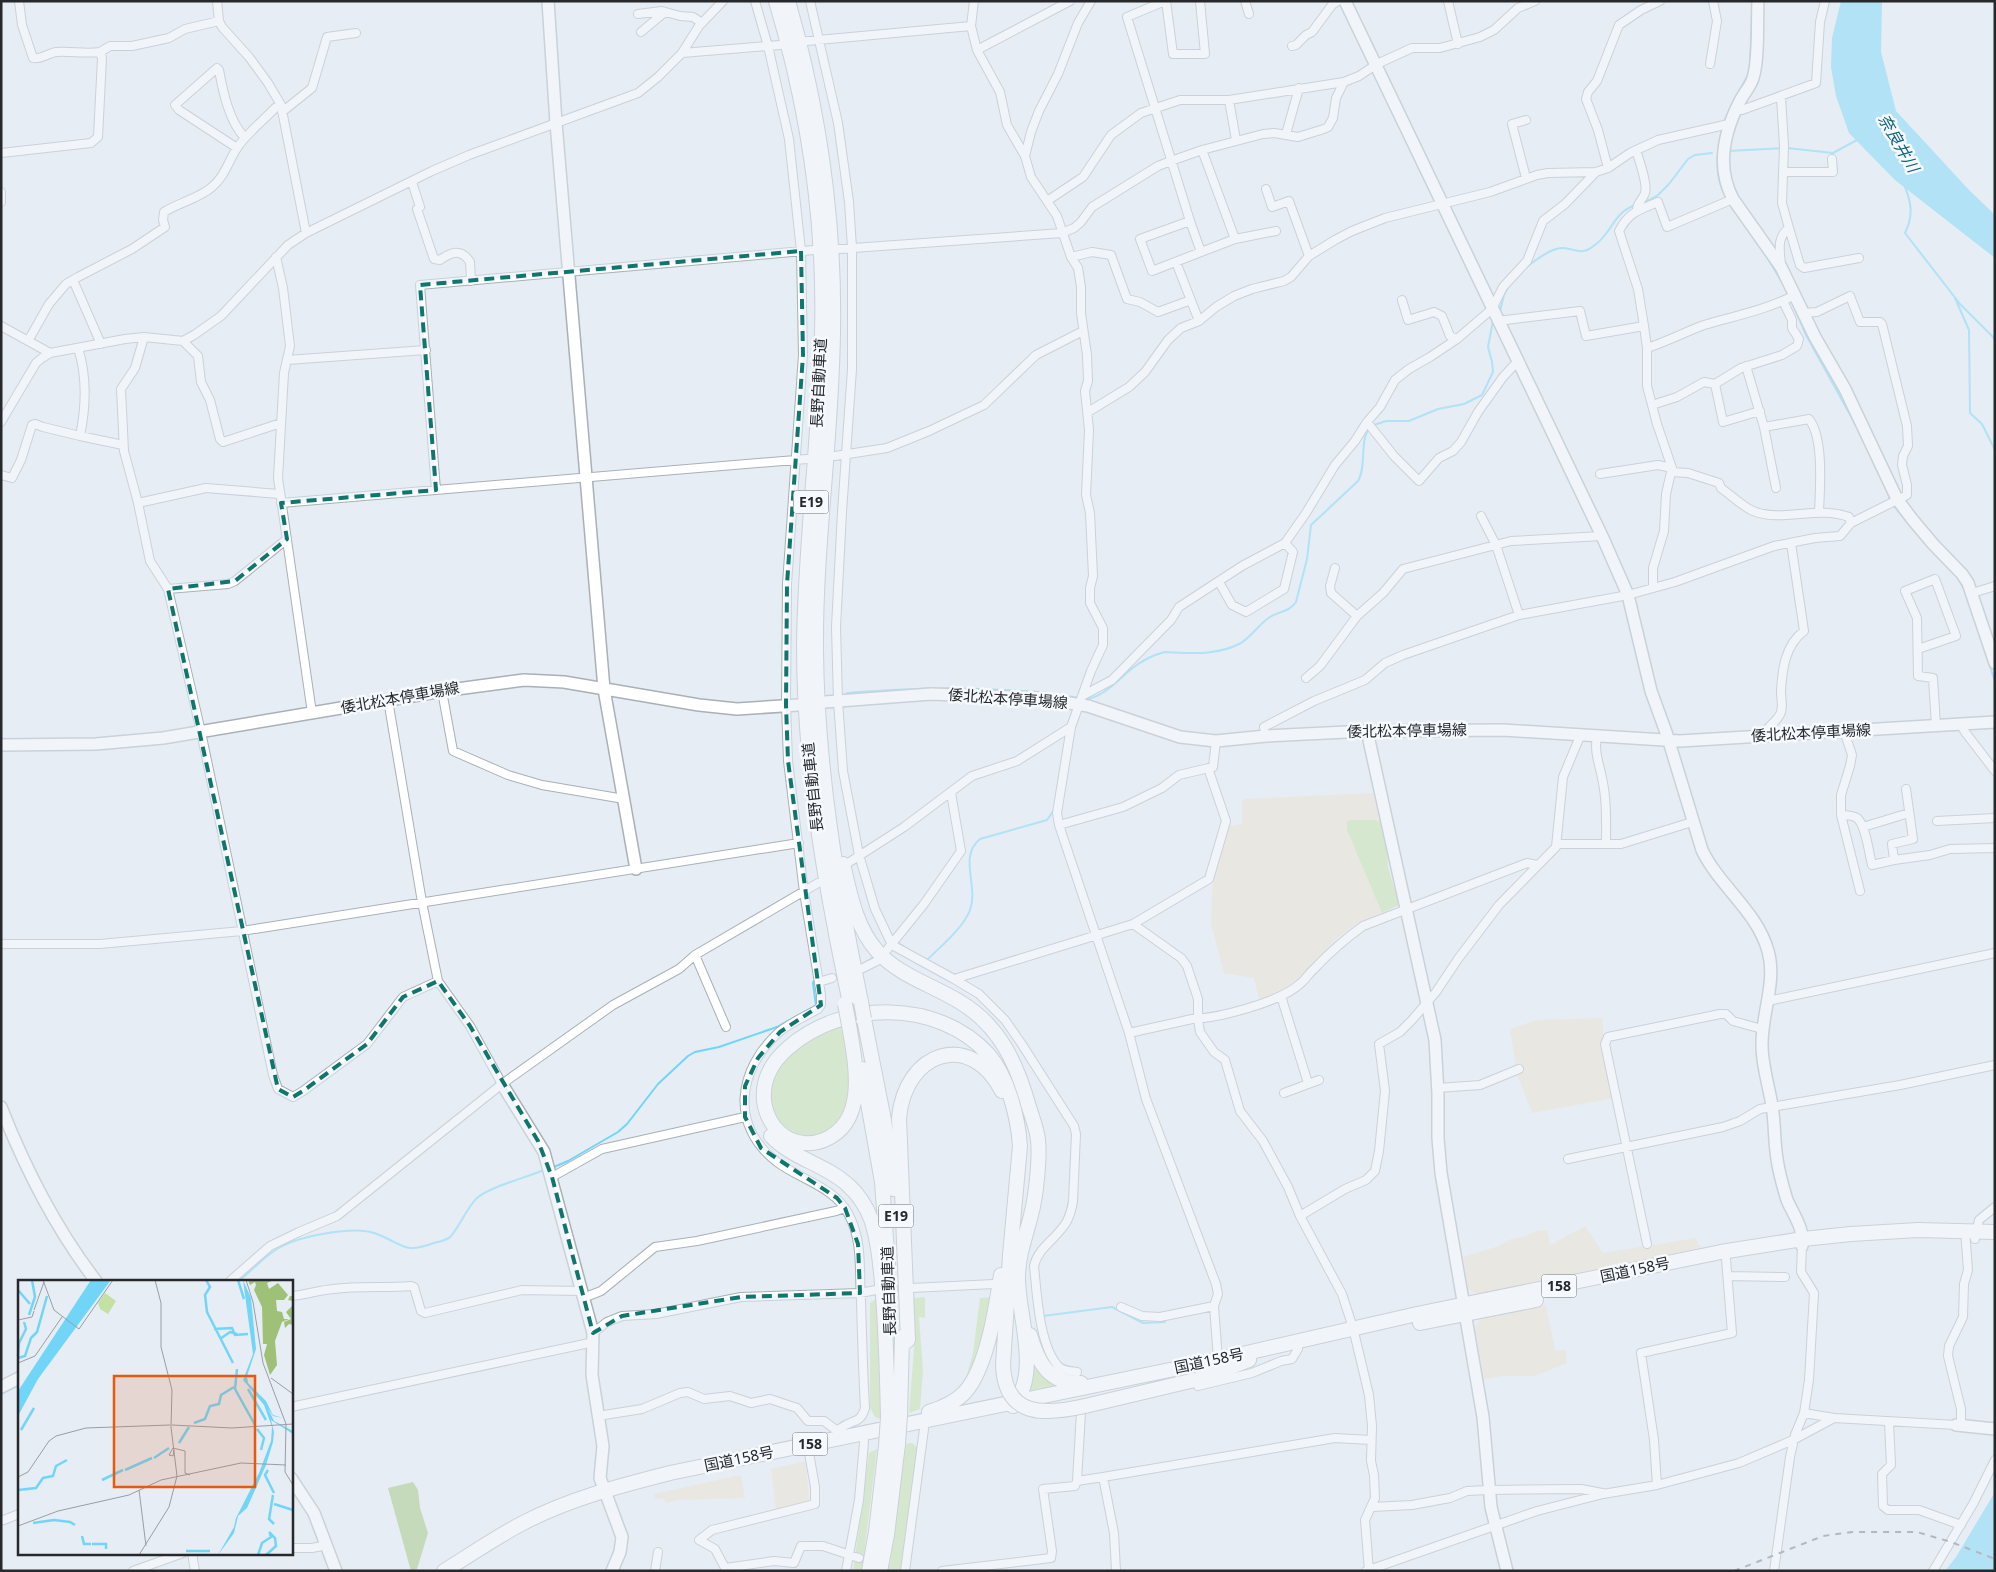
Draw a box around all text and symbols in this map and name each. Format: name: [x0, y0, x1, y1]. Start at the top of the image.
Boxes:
water label: 奈良井川: [1873, 110, 1926, 178]
street label: 長野自動車道: [806, 337, 830, 428]
road number: E19: [794, 491, 828, 514]
street label: 倭北松本停車場線: [339, 677, 461, 717]
street label: 倭北松本停車場線: [948, 684, 1069, 712]
street label: 倭北松本停車場線: [1347, 719, 1467, 741]
street label: 倭北松本停車場線: [1750, 719, 1871, 745]
street label: 長野自動車道: [797, 741, 827, 833]
road number: E19: [878, 1204, 914, 1228]
street label: 長野自動車道: [876, 1246, 900, 1336]
street label: 国道158号: [1598, 1252, 1671, 1286]
road number: 158: [1542, 1274, 1576, 1298]
inset map: [18, 1280, 292, 1554]
street label: 国道158号: [1172, 1343, 1245, 1377]
road number: 158: [792, 1432, 828, 1456]
street label: 国道158号: [702, 1441, 775, 1475]

